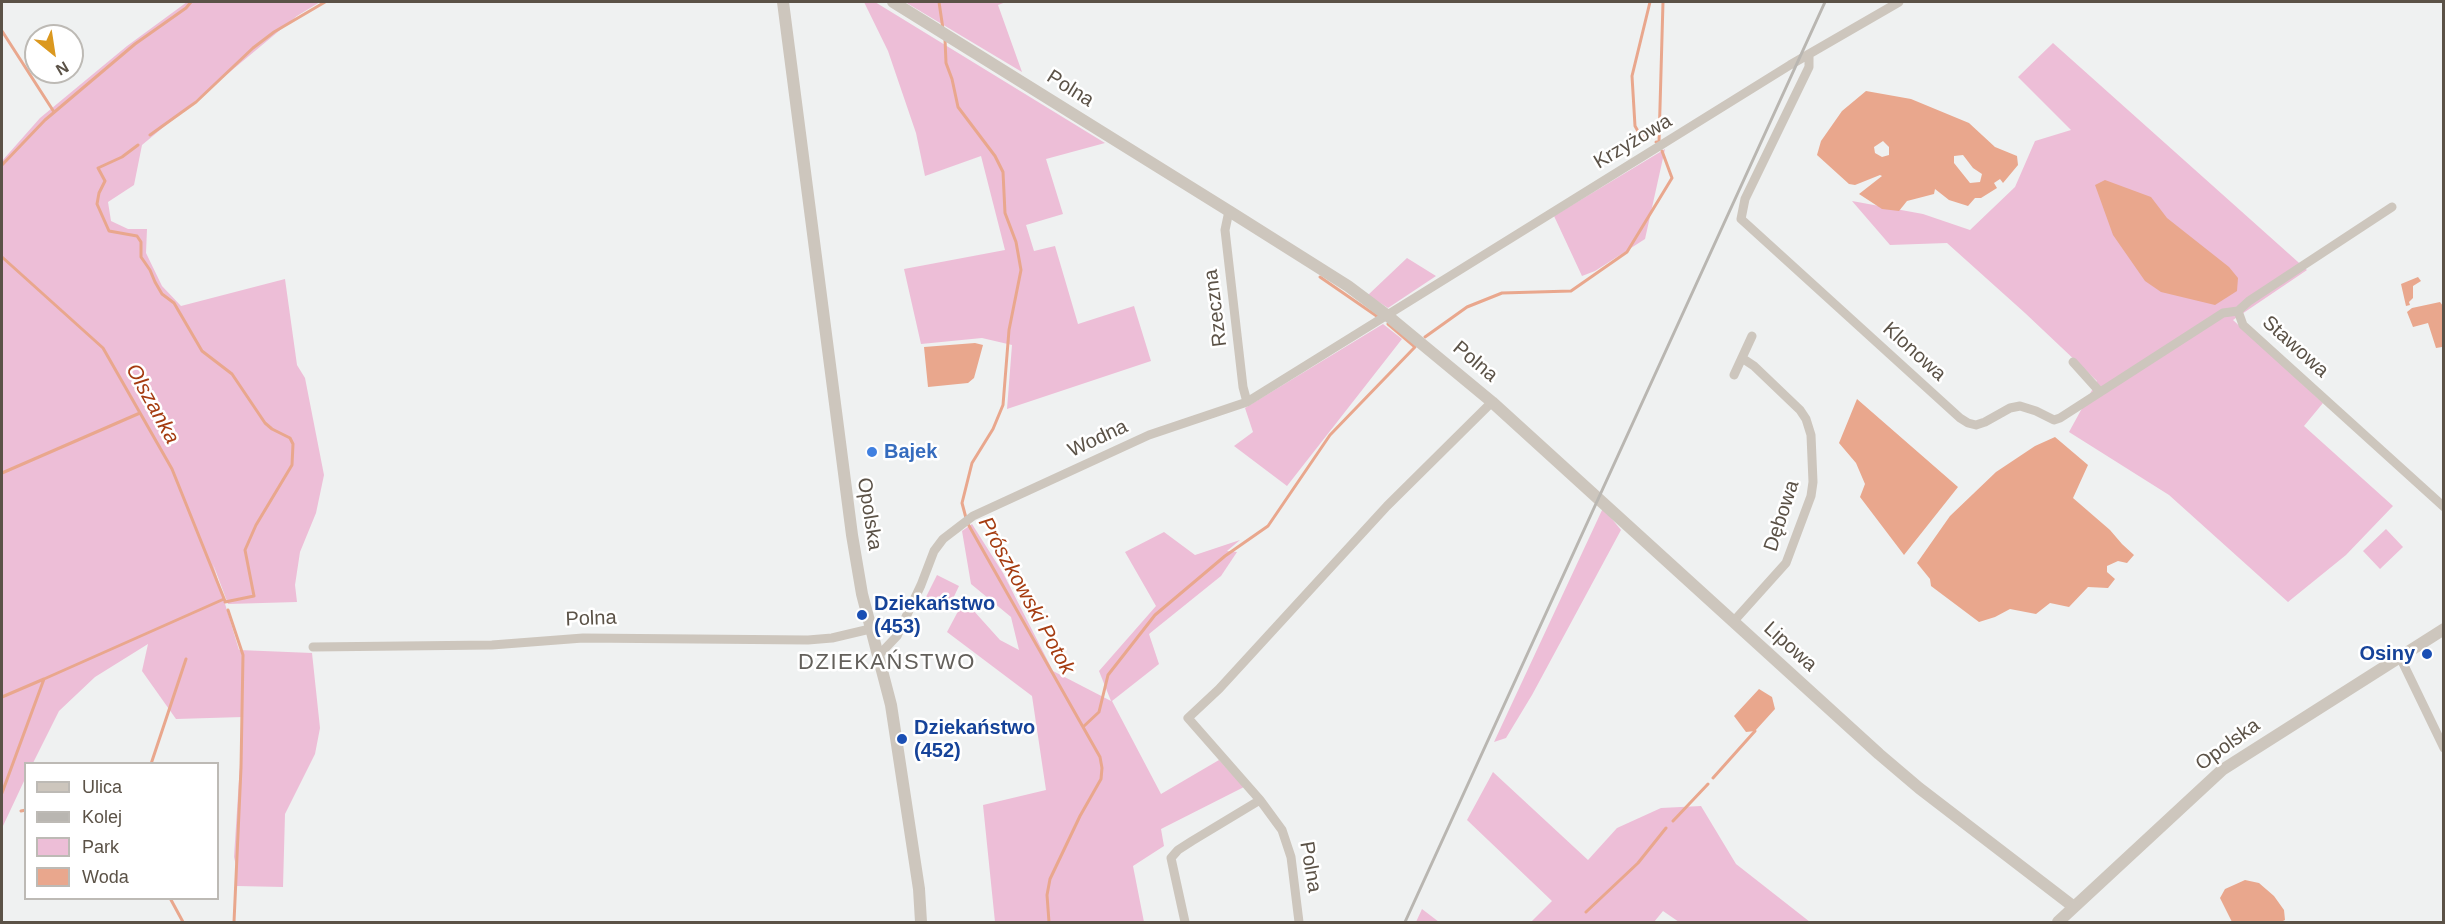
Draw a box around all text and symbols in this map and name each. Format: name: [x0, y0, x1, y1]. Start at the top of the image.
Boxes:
north arrow: [24, 24, 84, 84]
text: N: [53, 58, 72, 79]
street label: Polna: [1042, 65, 1098, 113]
street label: Krzyżowa: [1590, 109, 1676, 175]
street label: Rzeczna: [1199, 268, 1233, 348]
street label: Stawowa: [2257, 311, 2333, 383]
street label: Klonowa: [1877, 317, 1951, 387]
street label: Polna: [1448, 336, 1502, 388]
water label: Olszanka: [120, 360, 184, 448]
street label: Wodna: [1064, 415, 1132, 463]
place label: Bajek: [884, 440, 937, 464]
marker: Bajek: [865, 445, 879, 459]
street label: Opolska: [851, 476, 887, 552]
street label: Dębowa: [1759, 477, 1805, 555]
water label: Prószkowski Potok: [972, 513, 1080, 679]
place label: Dziekaństwo (453): [874, 592, 995, 639]
street label: Polna: [565, 606, 617, 632]
marker: Dziekaństwo (453): [855, 608, 869, 622]
street label: Lipowa: [1758, 617, 1822, 677]
place label: Osiny: [2359, 642, 2415, 666]
marker: Osiny: [2420, 647, 2434, 661]
district label: DZIEKAŃSTWO: [798, 650, 976, 676]
street label: Opolska: [2191, 714, 2265, 776]
place label: Dziekaństwo (452): [914, 716, 1035, 763]
marker: Dziekaństwo (452): [895, 732, 909, 746]
legend: [24, 762, 219, 900]
text: Ulica: [82, 777, 122, 797]
text: Kolej: [82, 807, 122, 827]
text: Park: [82, 837, 119, 857]
street label: Polna: [1294, 840, 1326, 894]
text: Woda: [82, 867, 129, 887]

